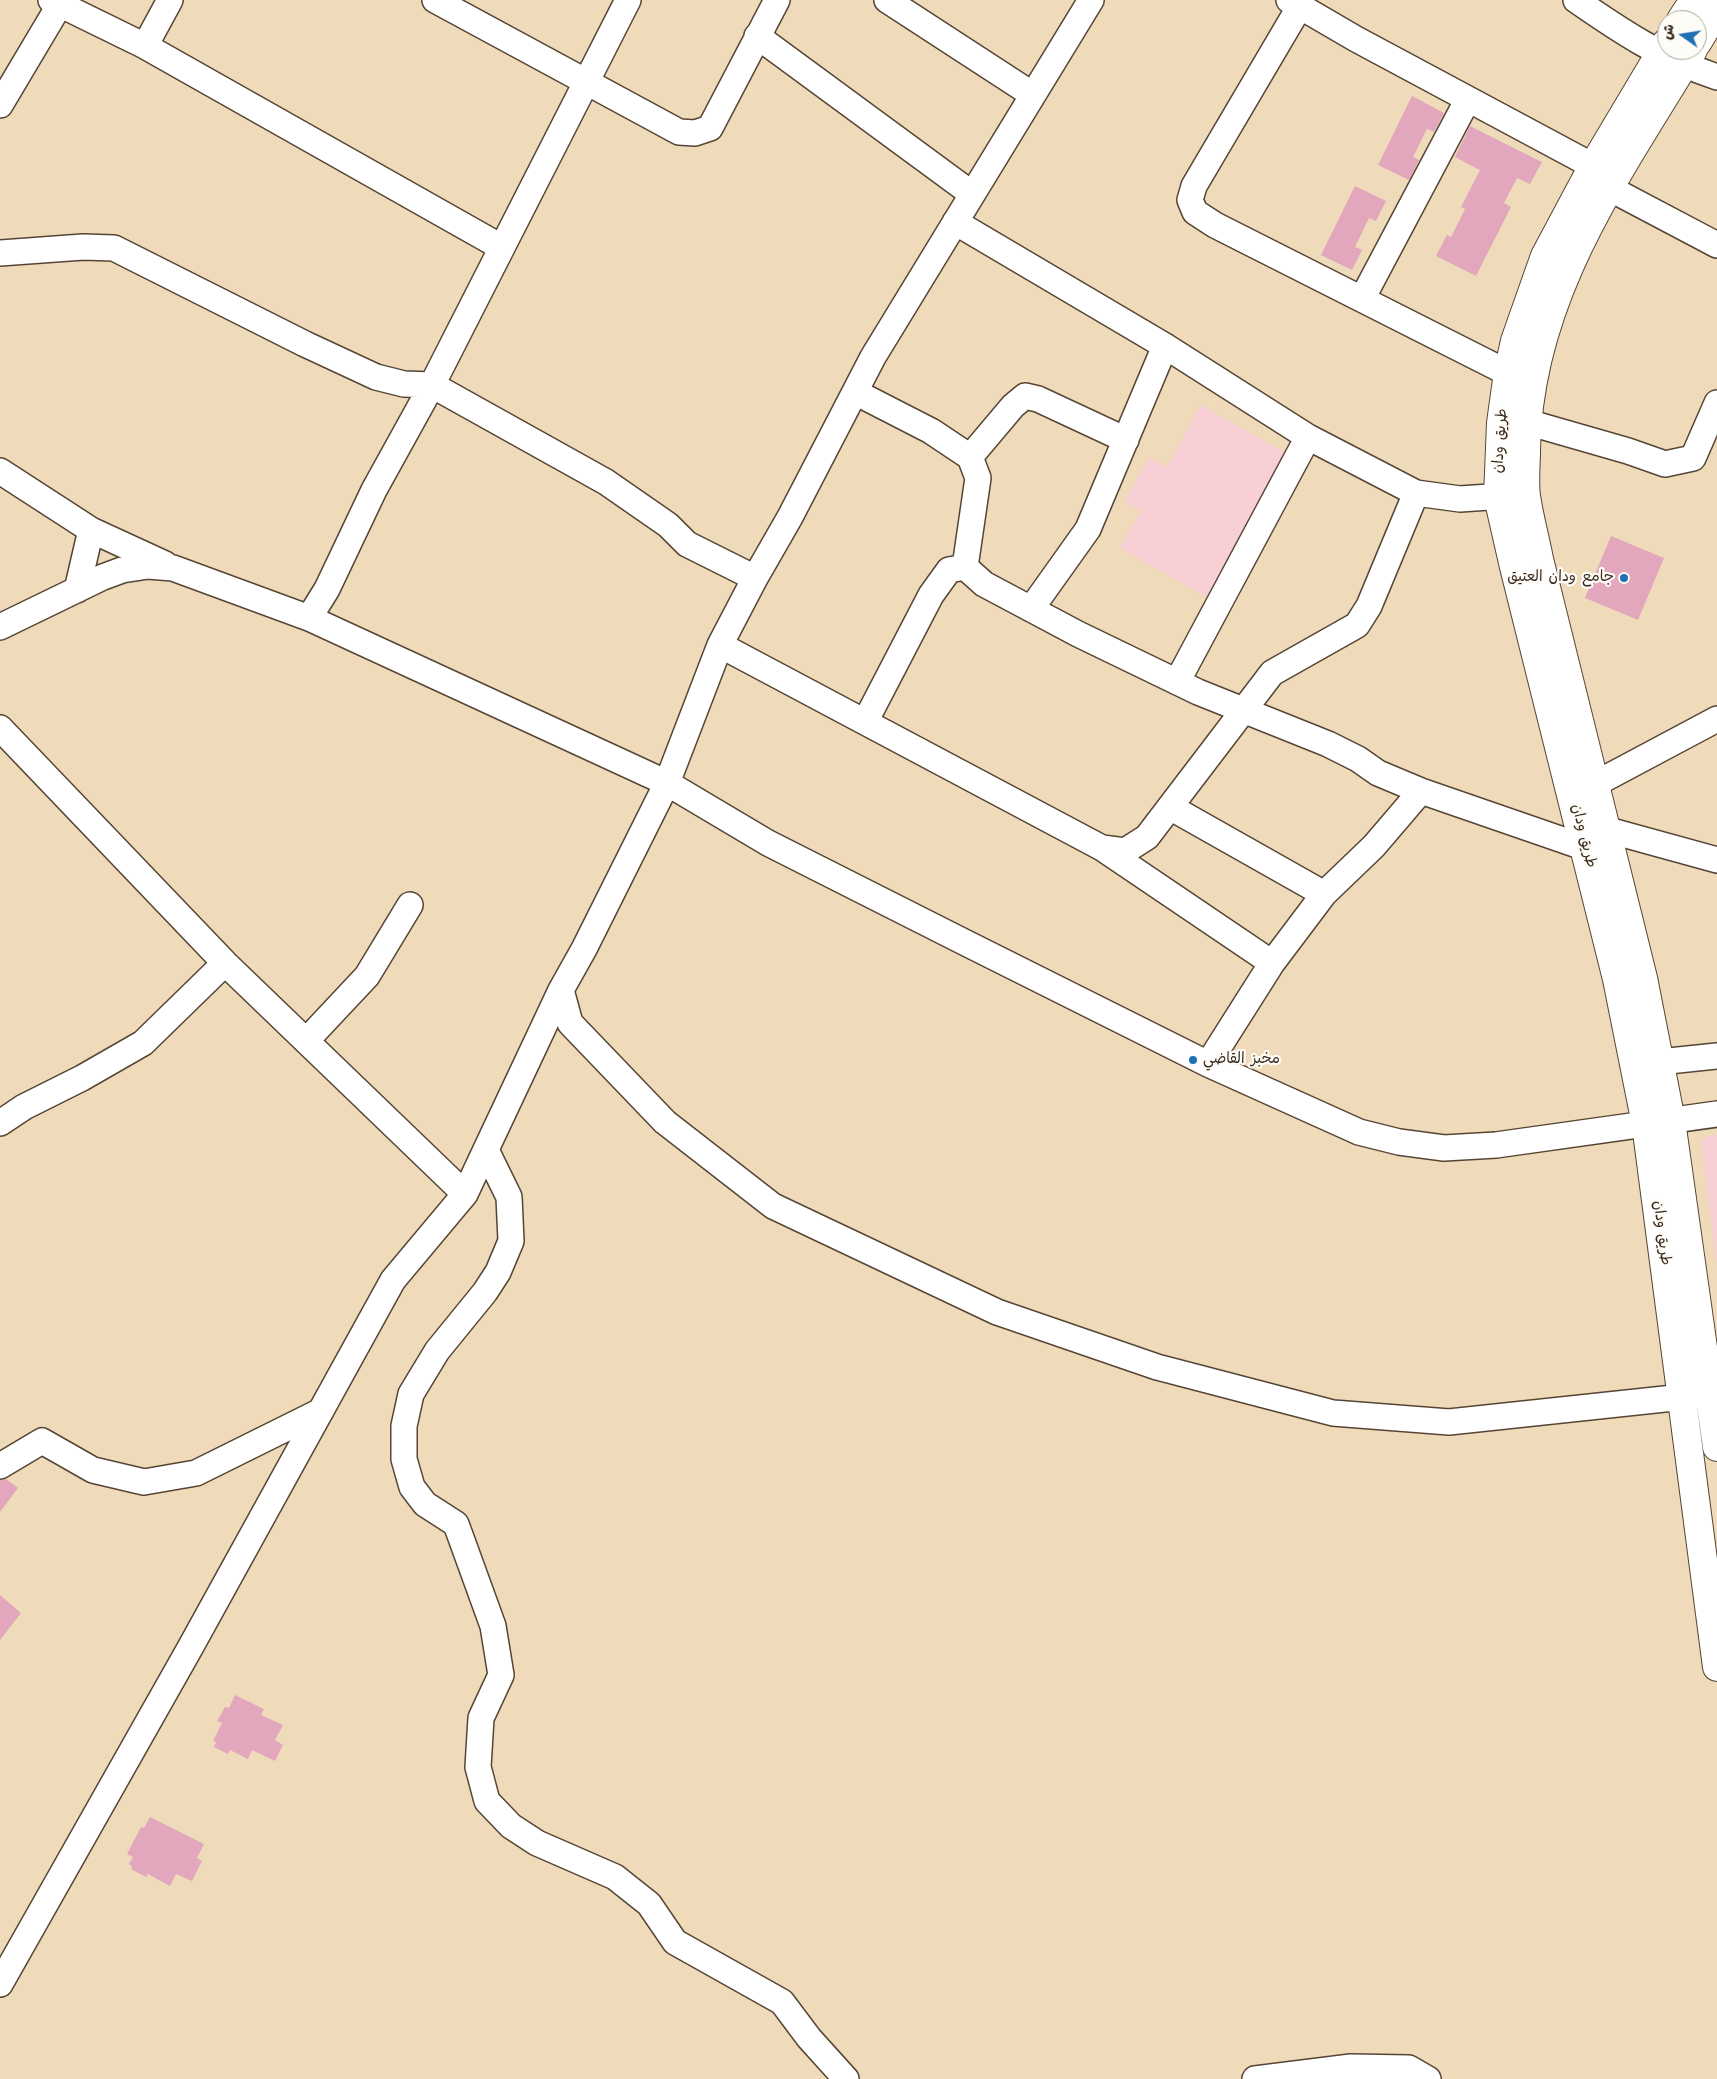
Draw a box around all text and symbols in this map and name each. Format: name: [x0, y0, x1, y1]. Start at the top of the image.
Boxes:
north arrow: [1657, 10, 1707, 60]
text: ش: [1657, 22, 1680, 42]
street label: طريق ودان: [1490, 408, 1512, 474]
place label: جامع ودان العتيق: [1507, 569, 1614, 587]
marker: جامع ودان العتيق: [1618, 572, 1630, 584]
street label: طريق ودان: [1566, 802, 1600, 870]
place label: مخبز القاضي: [1203, 1051, 1280, 1069]
marker: مخبز القاضي: [1187, 1054, 1199, 1066]
street label: طريق ودان: [1648, 1200, 1674, 1266]

